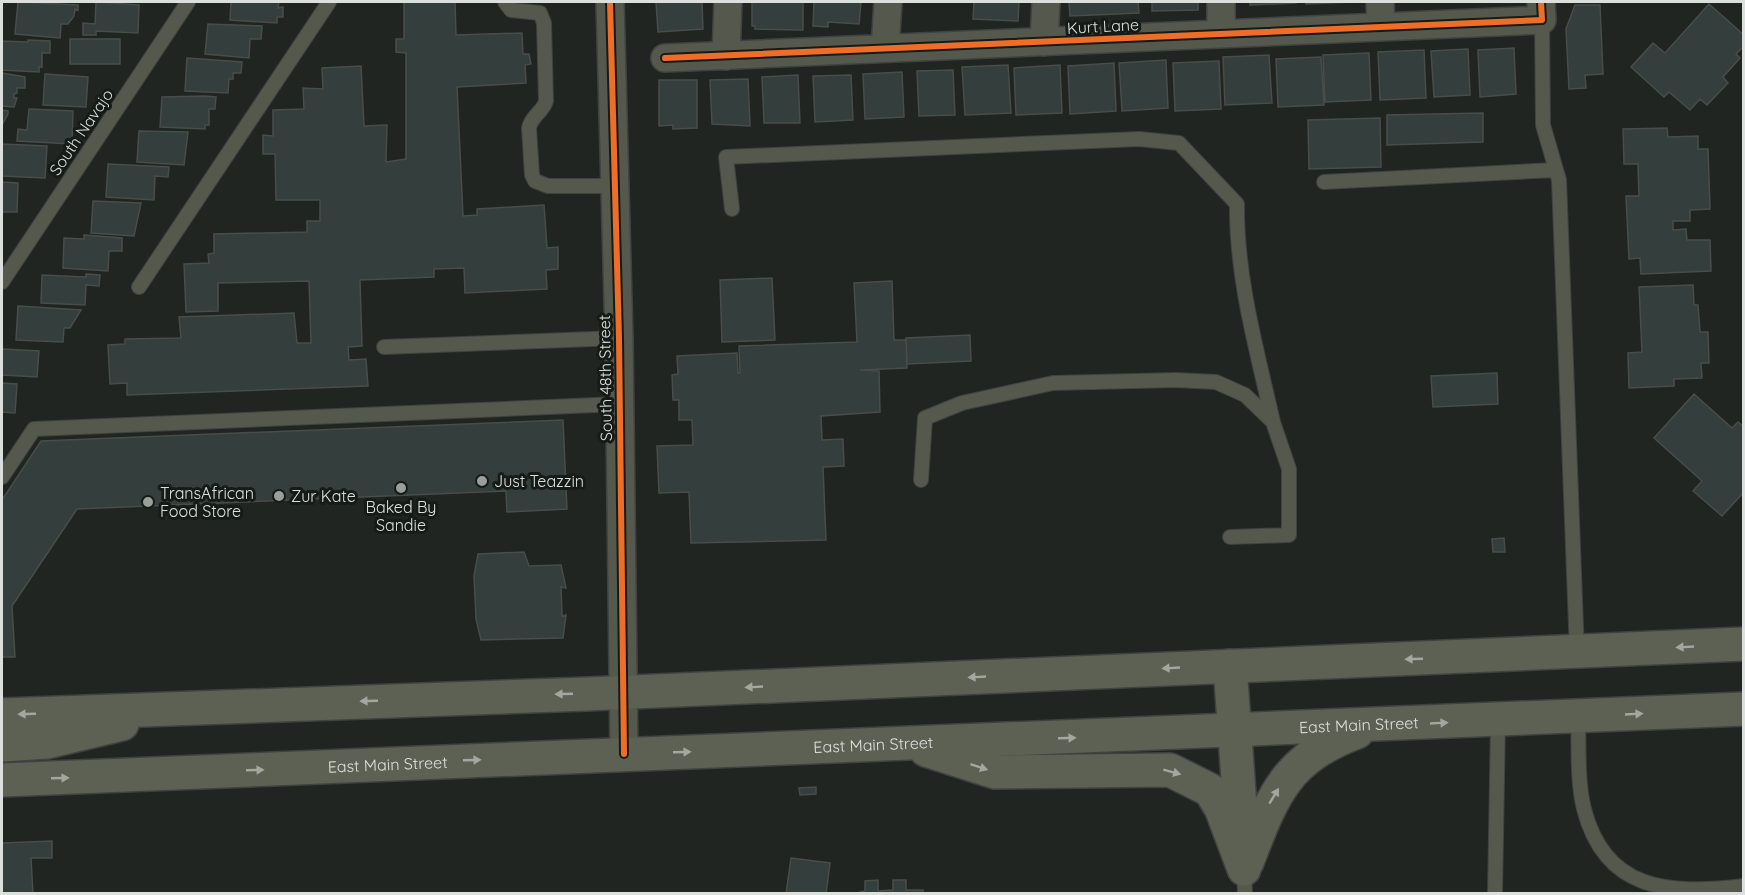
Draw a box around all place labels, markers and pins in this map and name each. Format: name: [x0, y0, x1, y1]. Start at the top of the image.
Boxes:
place label: Just Teazzin: [494, 471, 584, 491]
marker: Just Teazzin: [475, 474, 489, 488]
marker: Baked By Sandie: [394, 481, 408, 495]
place label: TransAfrican Food Store: [160, 483, 254, 521]
place label: Zur Kate: [291, 486, 356, 506]
marker: Zur Kate: [272, 489, 286, 503]
marker: TransAfrican Food Store: [141, 495, 155, 509]
place label: Baked By Sandie: [366, 497, 436, 535]

